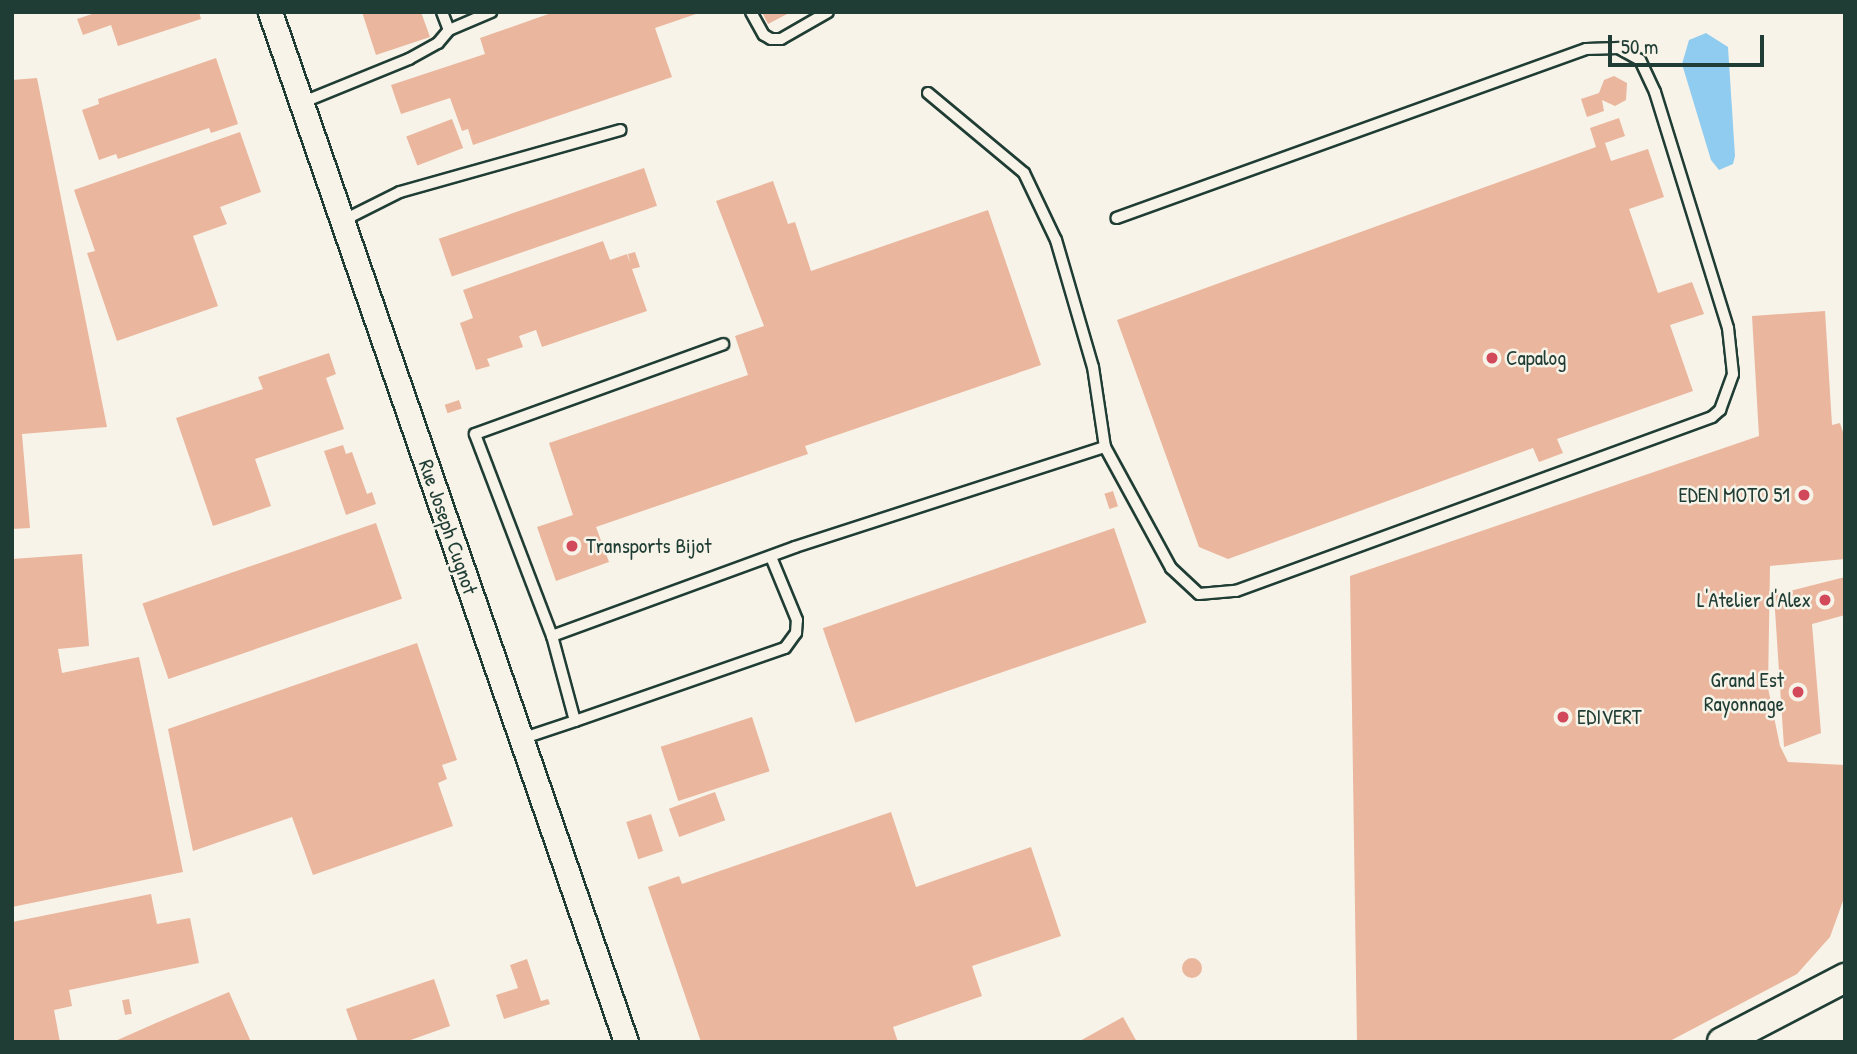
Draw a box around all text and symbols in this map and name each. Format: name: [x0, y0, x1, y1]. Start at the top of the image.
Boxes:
scale bar: [1612, 21, 1768, 65]
text: 50 m: [1621, 32, 1658, 61]
place label: Capalog: [1506, 345, 1566, 371]
marker: Capalog: [1484, 350, 1500, 366]
street label: Rue Joseph Cugnot: [413, 456, 483, 598]
place label: EDEN MOTO 51: [1678, 482, 1790, 508]
marker: EDEN MOTO 51: [1796, 487, 1812, 503]
place label: Transports Bijot: [586, 533, 711, 559]
marker: Transports Bijot: [564, 538, 580, 554]
place label: L'Atelier d'Alex: [1697, 587, 1811, 613]
marker: L'Atelier d'Alex: [1817, 592, 1833, 608]
place label: Grand Est Rayonnage: [1704, 667, 1784, 717]
marker: Grand Est Rayonnage: [1790, 684, 1806, 700]
place label: EDIVERT: [1577, 704, 1642, 730]
marker: EDIVERT: [1555, 709, 1571, 725]

